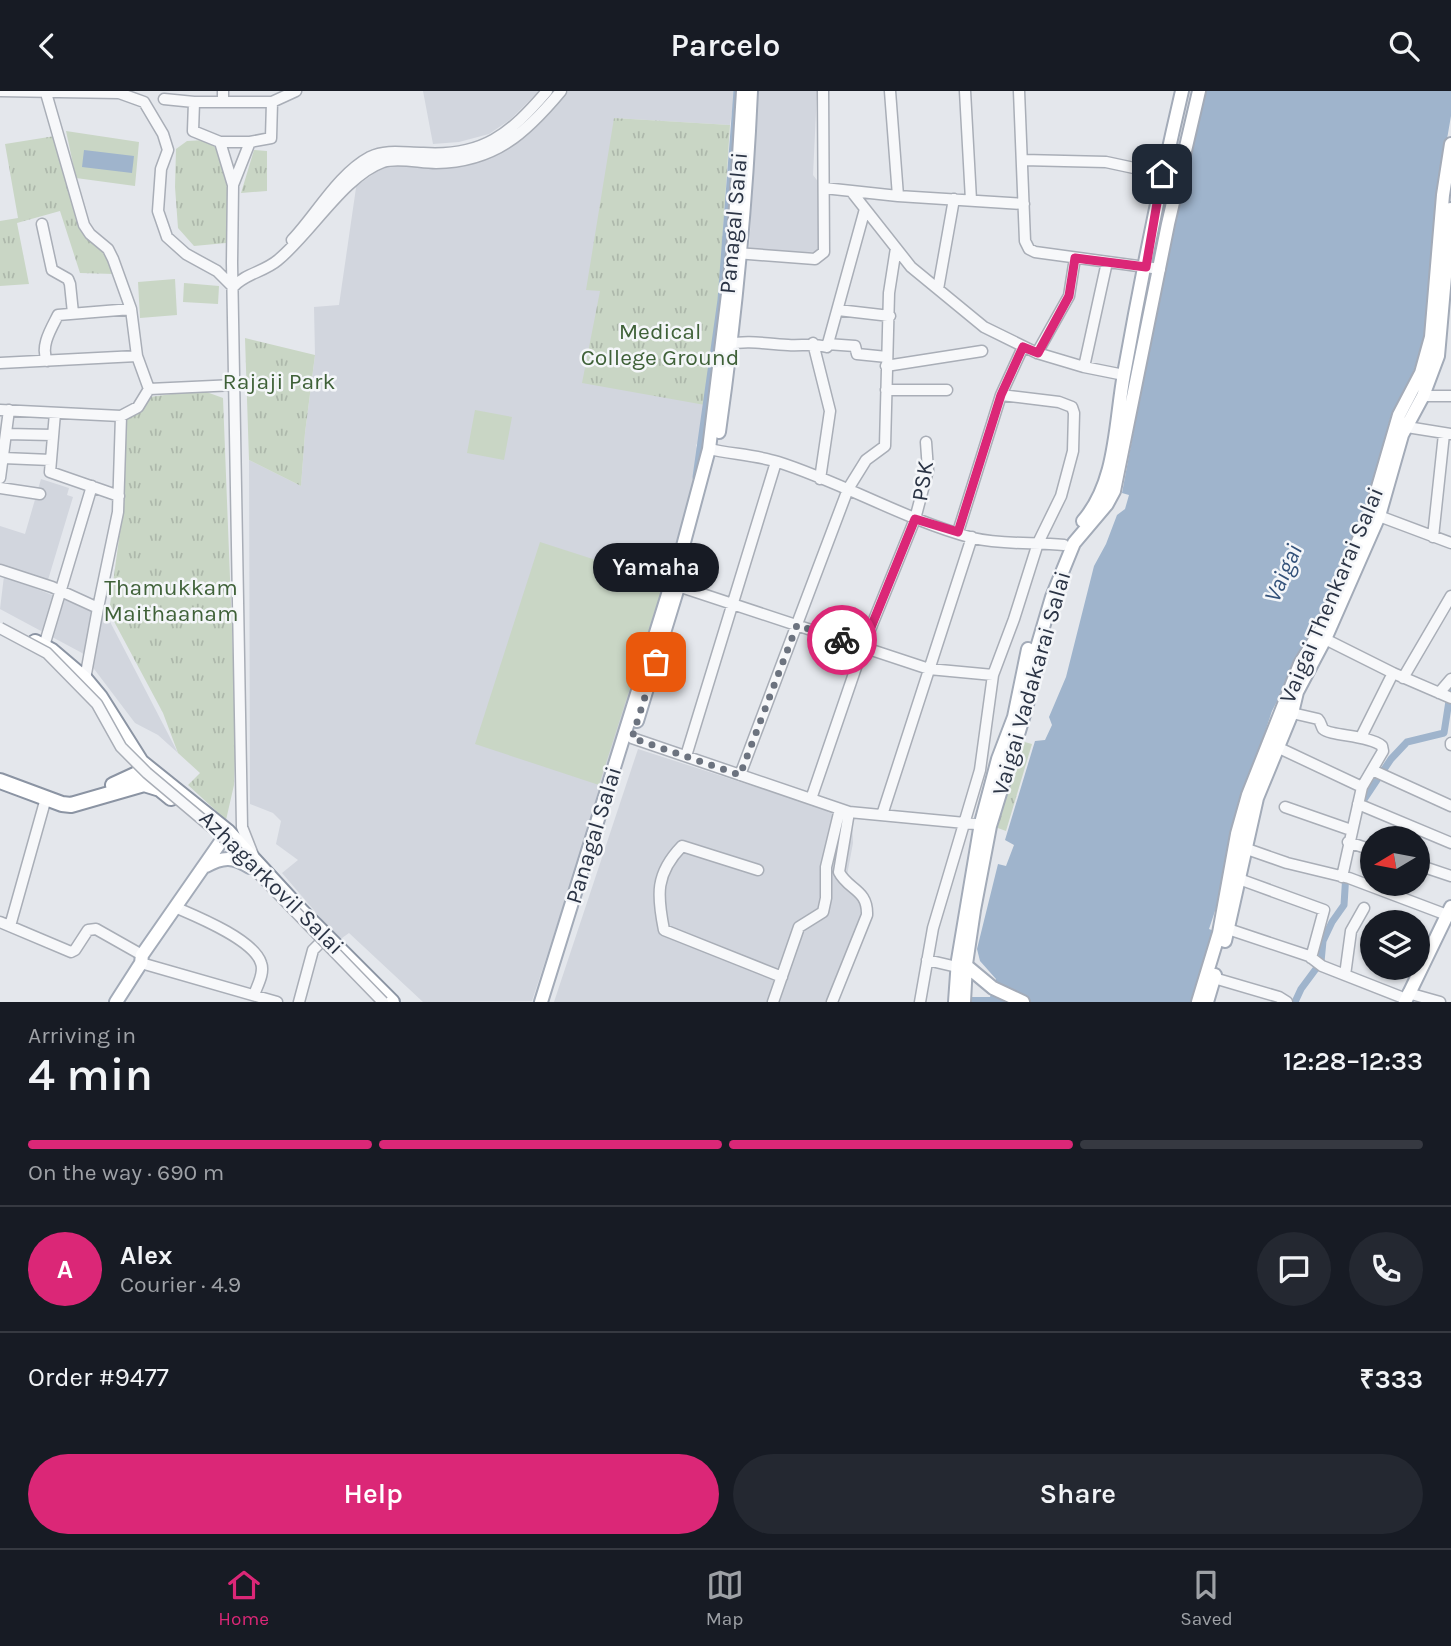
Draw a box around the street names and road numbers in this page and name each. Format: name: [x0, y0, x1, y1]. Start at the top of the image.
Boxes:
street label: Panagal Salai: [714, 151, 753, 295]
street label: PSK: [906, 459, 939, 503]
street label: Vaigai Thenkarai Salai: [1274, 483, 1389, 707]
street label: Vaigai Vadakarai Salai: [986, 568, 1076, 798]
street label: Panagal Salai: [560, 763, 627, 907]
street label: Azhagarkovil Salai: [194, 805, 349, 960]

